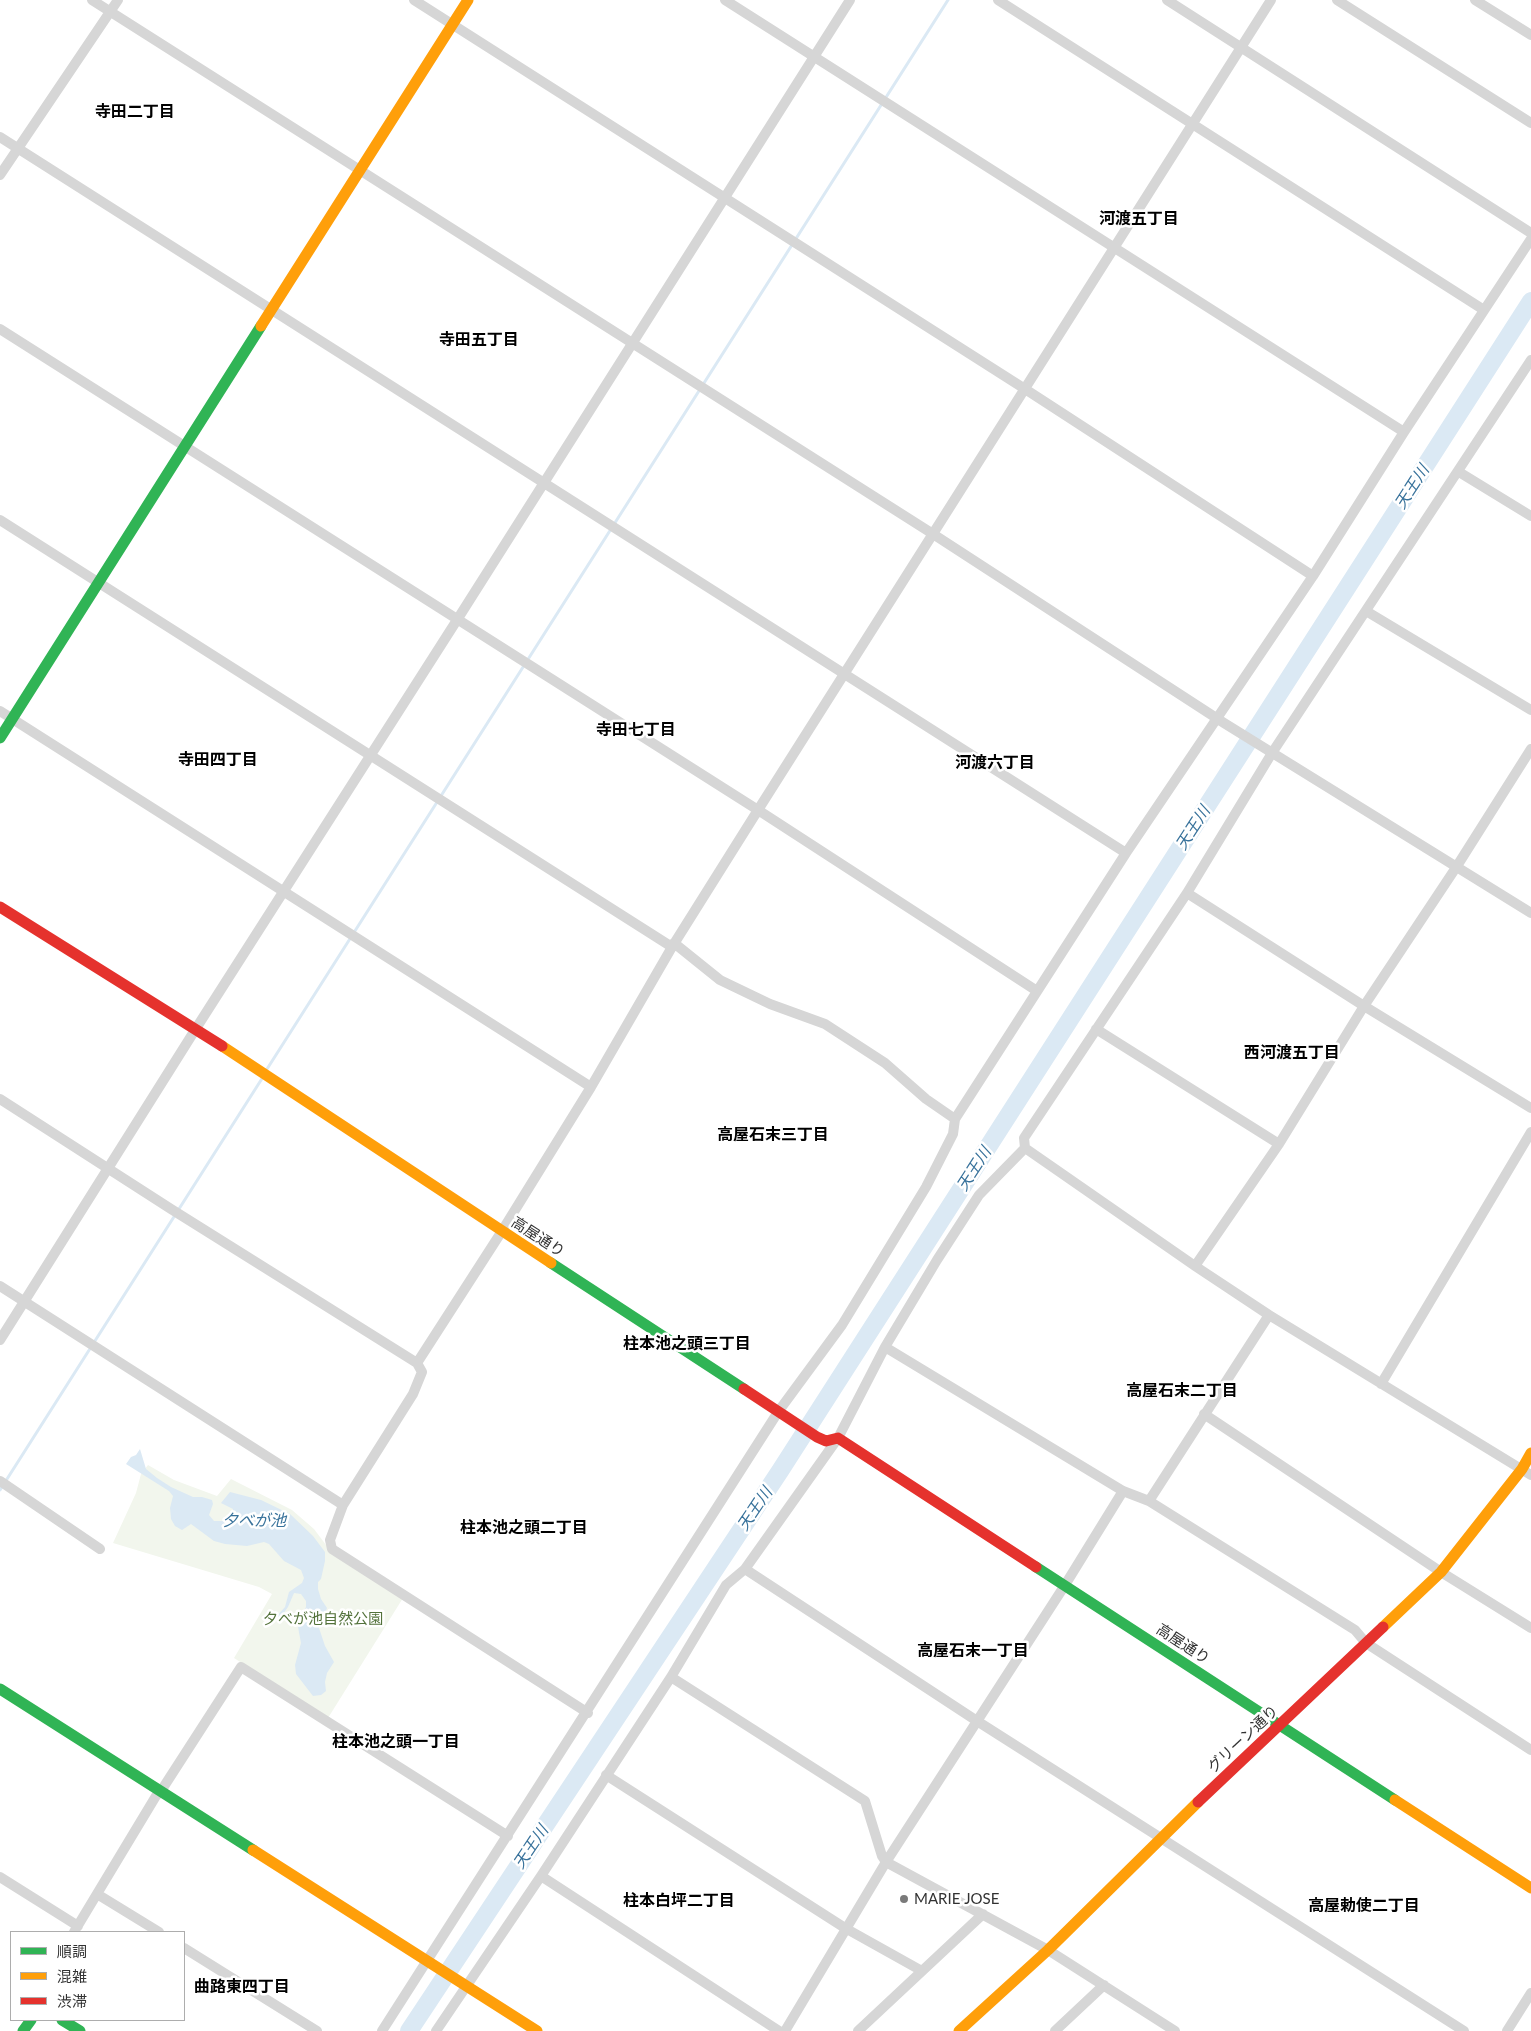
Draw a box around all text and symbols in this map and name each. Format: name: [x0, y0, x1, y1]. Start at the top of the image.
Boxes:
district label: 寺田二丁目: [95, 102, 175, 122]
district label: 河渡五丁目: [1099, 209, 1179, 229]
district label: 寺田五丁目: [439, 330, 519, 350]
water label: 天王川: [1391, 462, 1433, 512]
district label: 寺田七丁目: [596, 720, 676, 740]
district label: 寺田四丁目: [178, 750, 258, 770]
district label: 河渡六丁目: [955, 753, 1035, 773]
water label: 天王川: [1172, 803, 1214, 853]
district label: 西河渡五丁目: [1244, 1043, 1340, 1063]
district label: 高屋石末三丁目: [717, 1125, 829, 1145]
water label: 天王川: [953, 1144, 995, 1194]
street label: 高屋通り: [508, 1213, 568, 1261]
district label: 柱本池之頭三丁目: [623, 1334, 751, 1354]
district label: 高屋石末二丁目: [1126, 1381, 1238, 1401]
water label: 天王川: [734, 1484, 776, 1534]
water label: 夕べが池: [222, 1511, 286, 1531]
district label: 柱本池之頭二丁目: [460, 1518, 588, 1538]
park label: 夕べが池自然公園: [263, 1610, 383, 1628]
street label: 高屋通り: [1153, 1620, 1213, 1668]
district label: 高屋石末一丁目: [917, 1641, 1029, 1661]
street label: グリーン通り: [1204, 1702, 1282, 1776]
district label: 柱本池之頭一丁目: [332, 1732, 460, 1752]
water label: 天王川: [510, 1822, 552, 1872]
place label: MARIE JOSE: [914, 1890, 999, 1908]
district label: 柱本白坪二丁目: [623, 1891, 735, 1911]
marker: MARIE JOSE: [898, 1893, 910, 1905]
district label: 高屋勅使二丁目: [1308, 1896, 1420, 1916]
legend: [10, 1931, 185, 2021]
text: 順調: [57, 1942, 87, 1960]
text: 混雑: [57, 1967, 87, 1985]
district label: 曲路東四丁目: [194, 1977, 290, 1997]
text: 渋滞: [57, 1992, 87, 2010]

